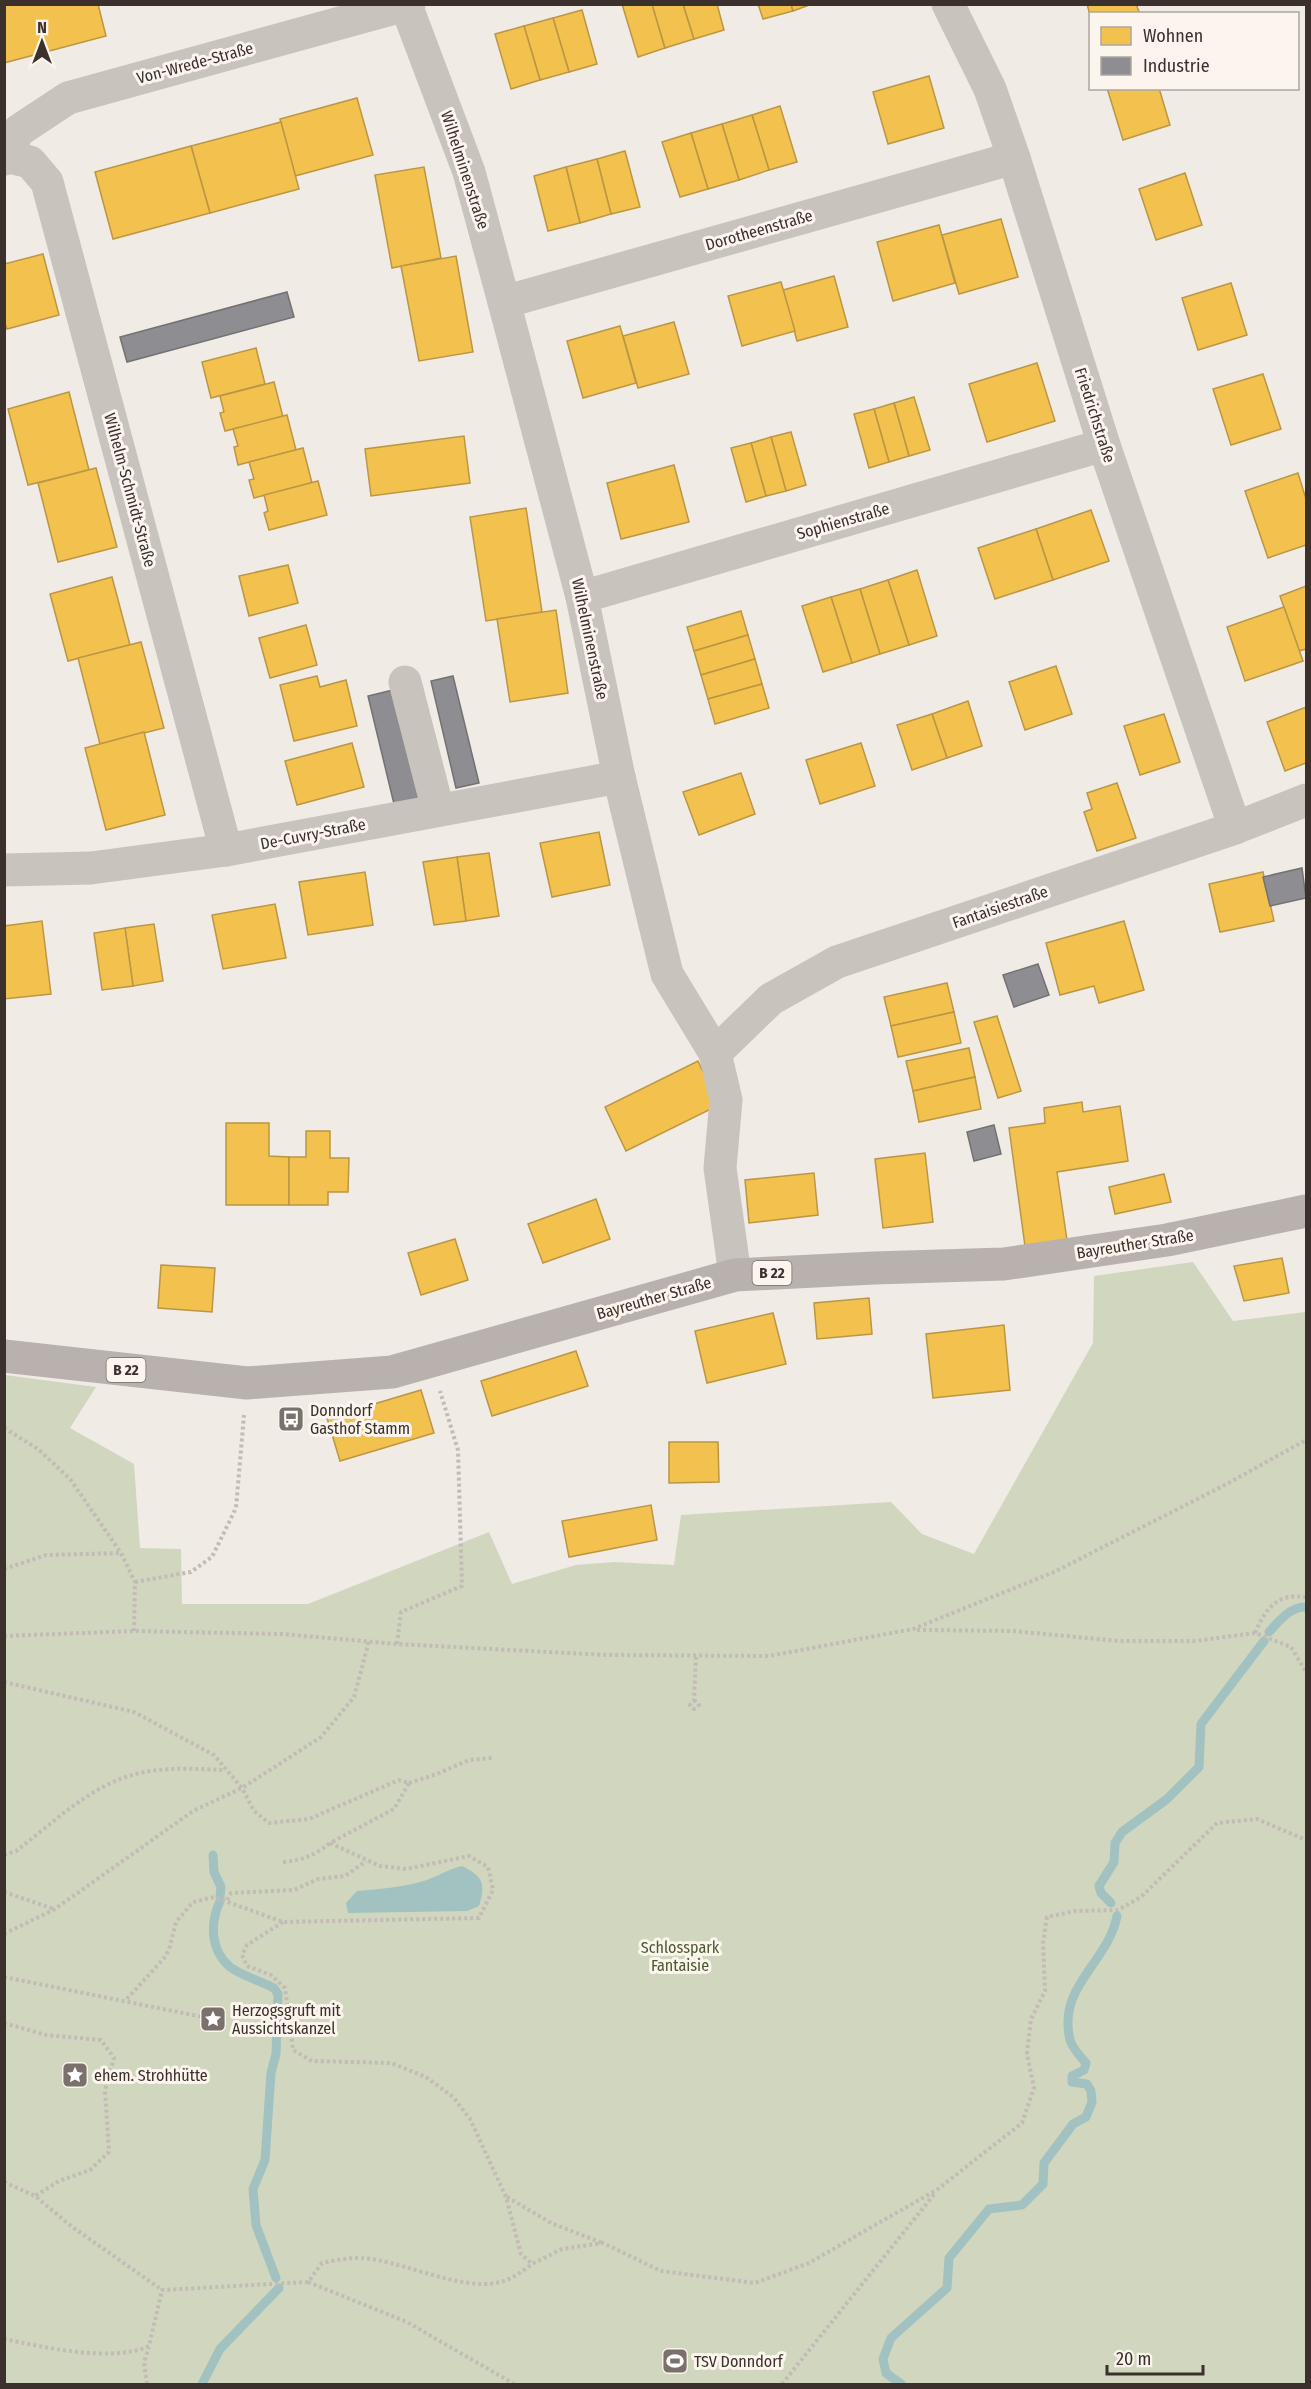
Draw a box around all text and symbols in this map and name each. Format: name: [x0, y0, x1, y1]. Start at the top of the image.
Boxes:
north arrow: [12, 12, 72, 72]
legend: [1089, 12, 1299, 90]
text: N: [37, 18, 47, 37]
text: Wohnen: [1143, 25, 1203, 47]
street label: Von-Wrede-Straße: [135, 38, 255, 88]
text: Industrie: [1143, 55, 1210, 77]
street label: Wilhelminenstraße: [437, 108, 493, 232]
street label: Dorotheenstraße: [703, 206, 815, 254]
street label: Friedrichstraße: [1071, 365, 1119, 465]
street label: Wilhelm-Schmidt-Straße: [100, 411, 160, 569]
street label: Sophienstraße: [795, 499, 891, 543]
street label: Wilhelminenstraße: [568, 577, 612, 701]
street label: De-Cuvry-Straße: [259, 814, 367, 854]
street label: Fantaisiestraße: [950, 882, 1050, 932]
street label: Bayreuther Straße: [1075, 1225, 1195, 1263]
road number: B 22: [752, 1261, 792, 1285]
street label: Bayreuther Straße: [594, 1273, 714, 1323]
road number: B 22: [106, 1358, 146, 1382]
place label: Donndorf Gasthof Stamm: [310, 1401, 410, 1438]
bus stop icon: Donndorf Gasthof Stamm: [276, 1404, 306, 1434]
park label: Schlosspark Fantaisie: [641, 1938, 720, 1975]
place label: Herzogsgruft mit Aussichtskanzel: [232, 2001, 342, 2038]
place icon: Herzogsgruft mit Aussichtskanzel: [198, 2004, 228, 2034]
place icon: ehem. Strohhütte: [60, 2060, 90, 2090]
place label: ehem. Strohhütte: [94, 2066, 208, 2085]
scale bar: [1107, 2338, 1203, 2376]
sports icon: TSV Donndorf: [660, 2346, 690, 2376]
text: 20 m: [1116, 2348, 1151, 2370]
place label: TSV Donndorf: [694, 2352, 784, 2371]

